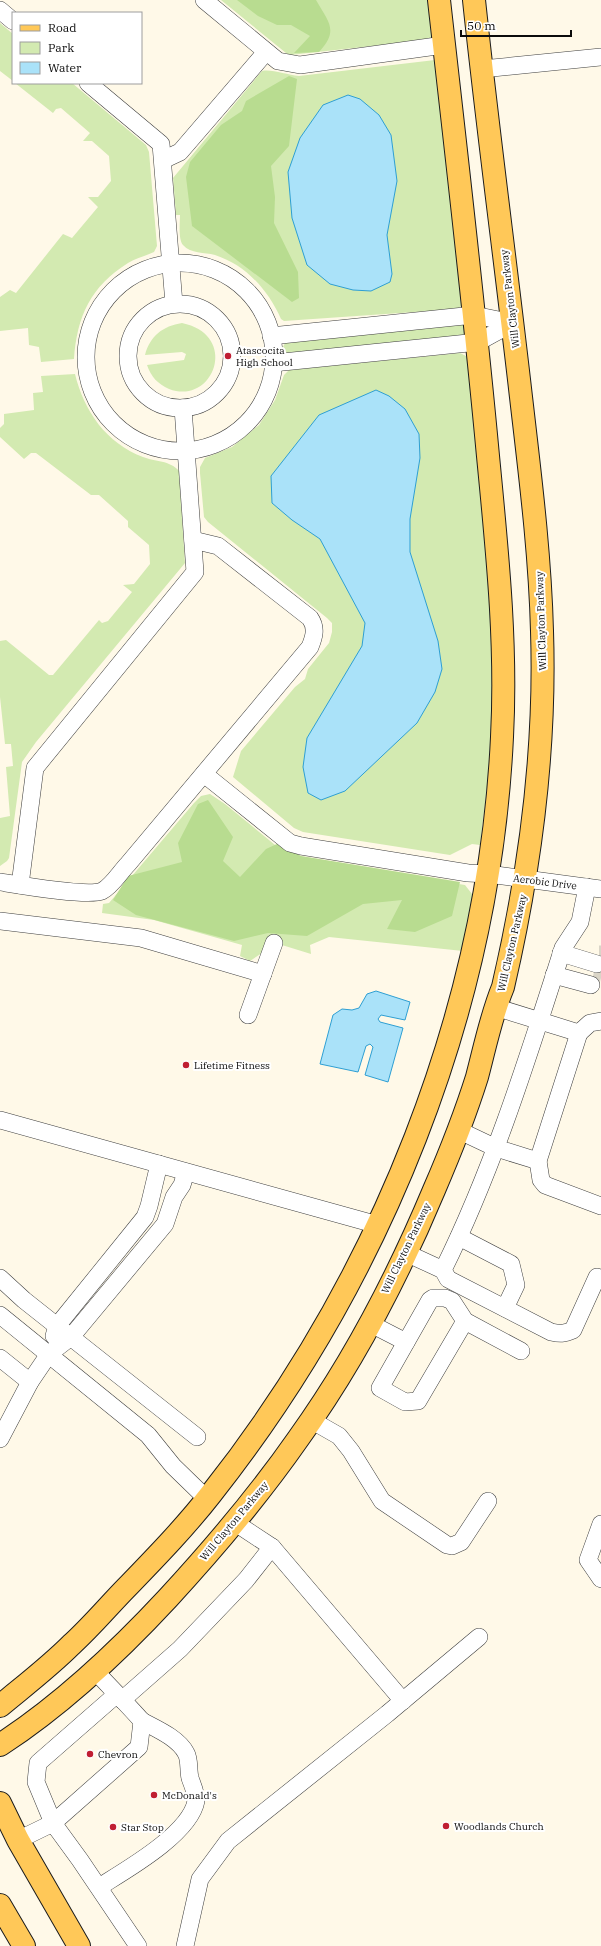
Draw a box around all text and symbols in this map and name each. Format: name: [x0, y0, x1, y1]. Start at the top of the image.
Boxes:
legend: [12, 12, 142, 84]
scale bar: [461, 12, 571, 38]
text: 50 m: [467, 18, 496, 33]
text: Road: [48, 20, 77, 35]
text: Park: [48, 40, 74, 55]
text: Water: [48, 60, 82, 75]
street label: Will Clayton Parkway: [497, 248, 523, 349]
place label: Atascocita High School: [236, 344, 293, 369]
marker: Atascocita High School: [223, 351, 233, 361]
street label: Will Clayton Parkway: [533, 571, 549, 671]
street label: Aerobic Drive: [512, 872, 578, 892]
street label: Will Clayton Parkway: [494, 893, 530, 993]
place label: Lifetime Fitness: [194, 1059, 270, 1072]
marker: Lifetime Fitness: [181, 1060, 191, 1070]
street label: Will Clayton Parkway: [378, 1200, 434, 1295]
street label: Will Clayton Parkway: [197, 1478, 271, 1563]
place label: Chevron: [98, 1748, 138, 1761]
marker: Chevron: [85, 1749, 95, 1759]
place label: McDonald's: [162, 1789, 217, 1802]
marker: McDonald's: [149, 1790, 159, 1800]
place label: Woodlands Church: [454, 1820, 544, 1833]
place label: Star Stop: [121, 1821, 164, 1834]
marker: Woodlands Church: [441, 1821, 451, 1831]
marker: Star Stop: [108, 1822, 118, 1832]

